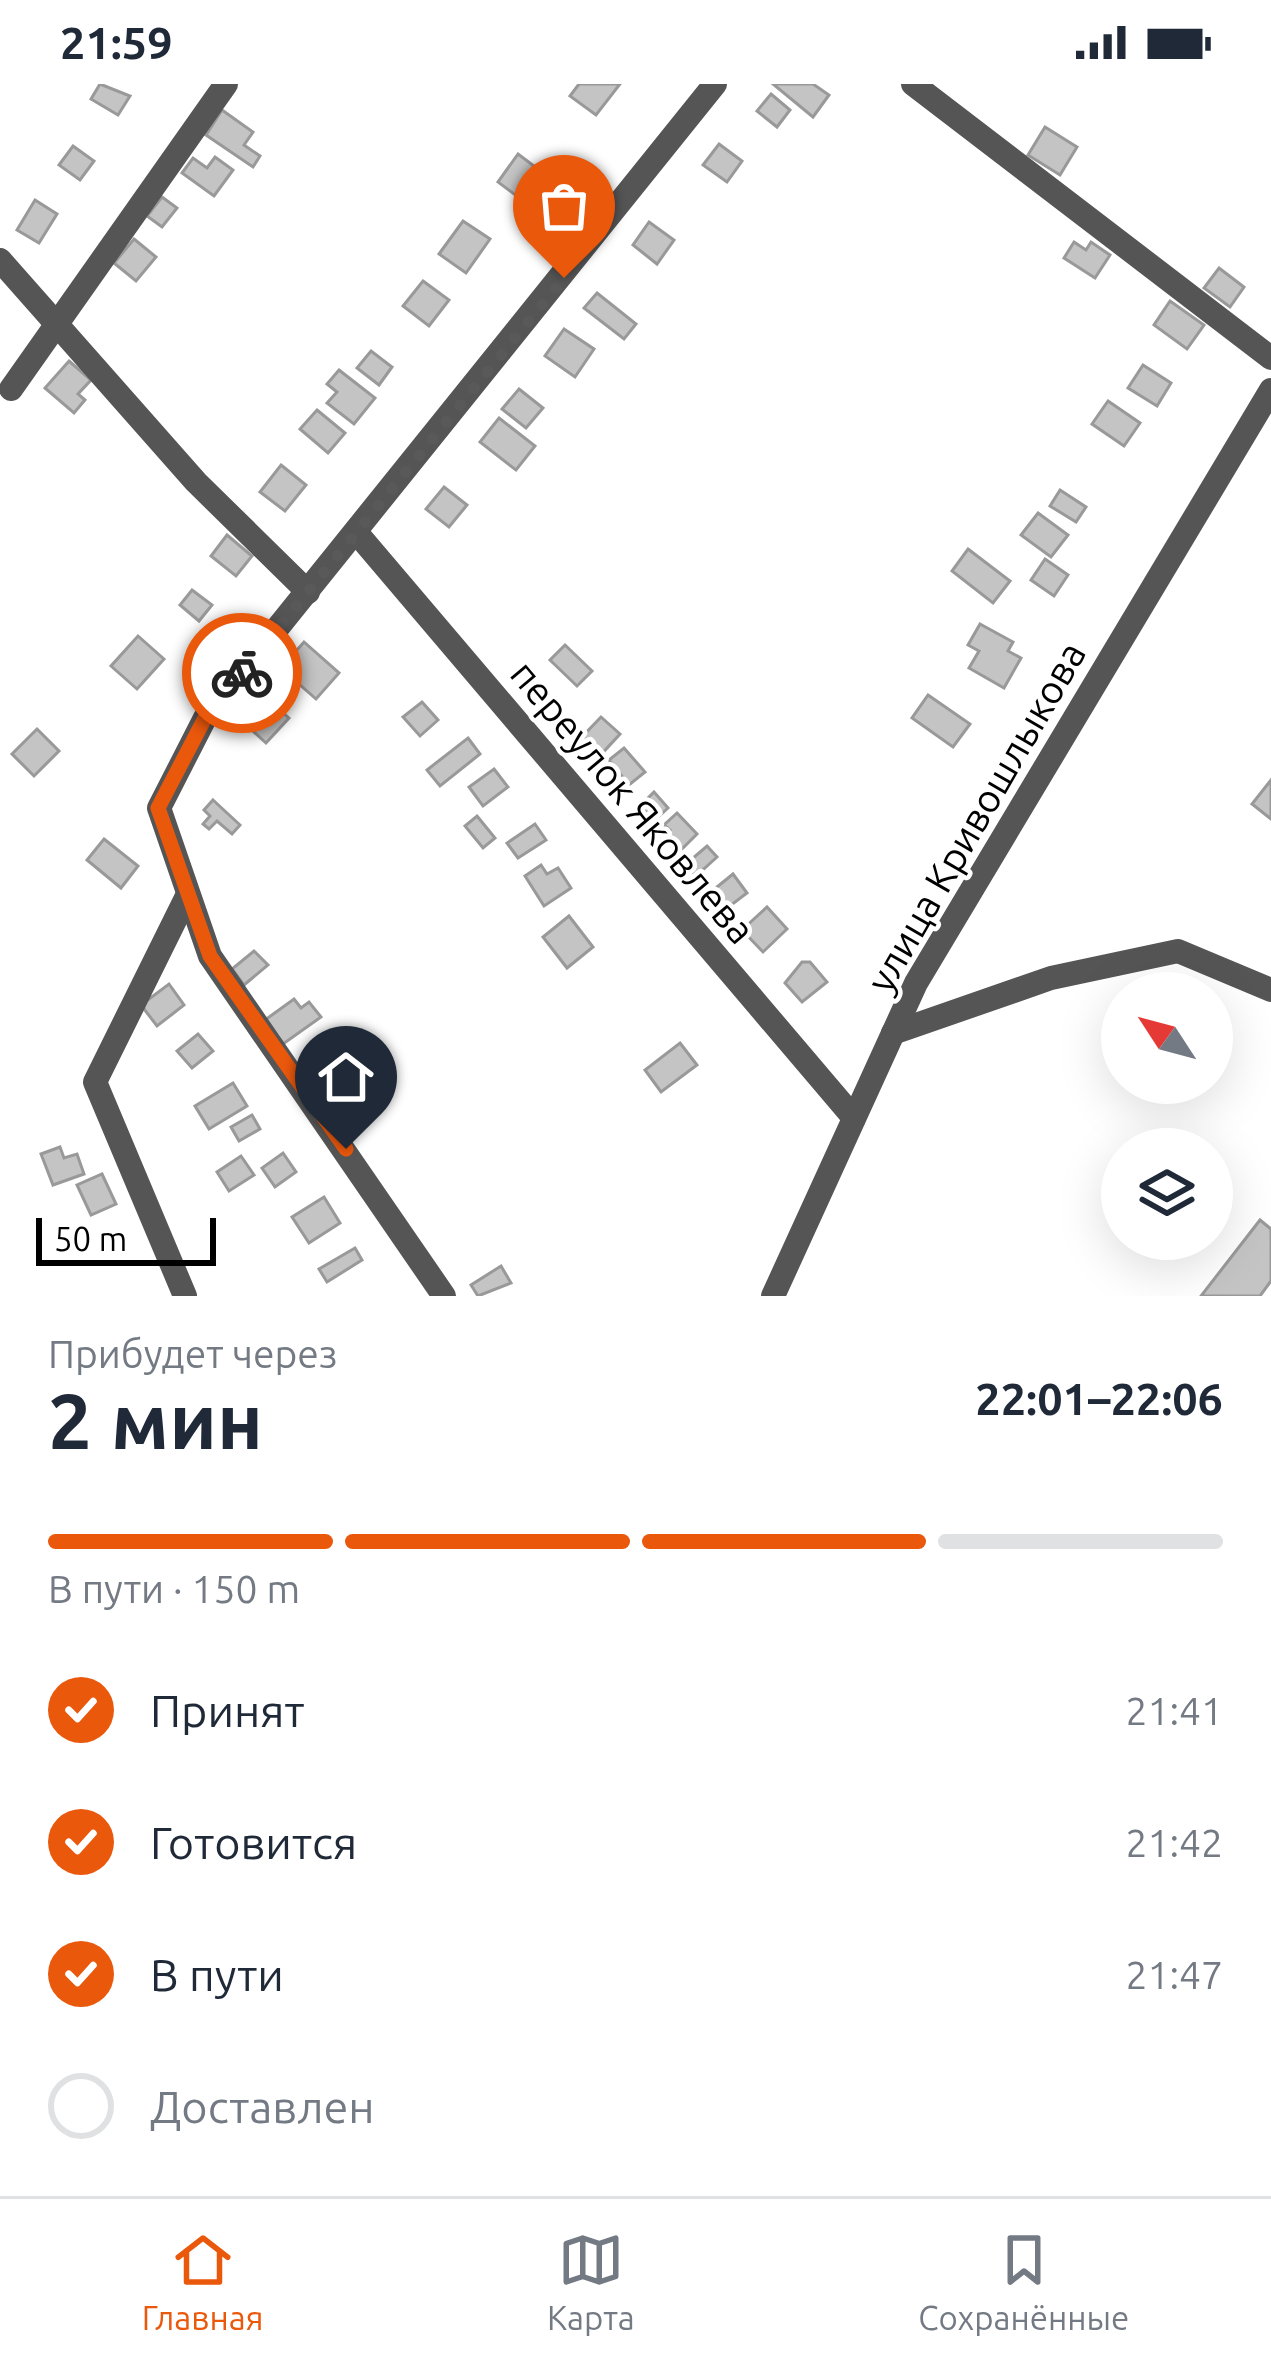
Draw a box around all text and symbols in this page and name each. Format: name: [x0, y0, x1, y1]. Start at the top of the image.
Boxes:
text: 21:59: [60, 17, 173, 68]
pin: [513, 155, 615, 278]
icon: bag: [531, 173, 597, 239]
courier: [182, 613, 302, 733]
street label: улица Кривошлыкова: [858, 634, 1093, 999]
icon: bike: [209, 640, 275, 706]
street label: переулок Яковлева: [503, 652, 764, 951]
north arrow: [1101, 972, 1233, 1104]
map controls: [1101, 972, 1233, 1260]
pin: [295, 1026, 397, 1149]
icon: home: [313, 1044, 379, 1110]
button: layers: [1101, 1128, 1233, 1260]
scale bar: [36, 1212, 216, 1265]
text: 50 m: [54, 1220, 127, 1257]
text: Прибудет через: [48, 1332, 337, 1375]
text: 22:01–22:06: [975, 1373, 1223, 1424]
text: 2 мин: [48, 1376, 263, 1464]
text: В пути · 150 m: [48, 1567, 300, 1610]
icon: check: [48, 1677, 114, 1743]
text: Принят: [150, 1685, 305, 1736]
text: 21:41: [1125, 1689, 1223, 1732]
icon: check: [48, 1809, 114, 1875]
text: Готовится: [150, 1817, 357, 1868]
text: 21:42: [1125, 1821, 1223, 1864]
icon: check: [48, 1941, 114, 2007]
text: В пути: [150, 1949, 284, 2000]
text: 21:47: [1125, 1953, 1223, 1996]
text: Доставлен: [150, 2081, 375, 2132]
tab: Главная: [142, 2227, 263, 2336]
tab: Карта: [547, 2227, 635, 2336]
tab: Сохранённые: [918, 2227, 1129, 2336]

